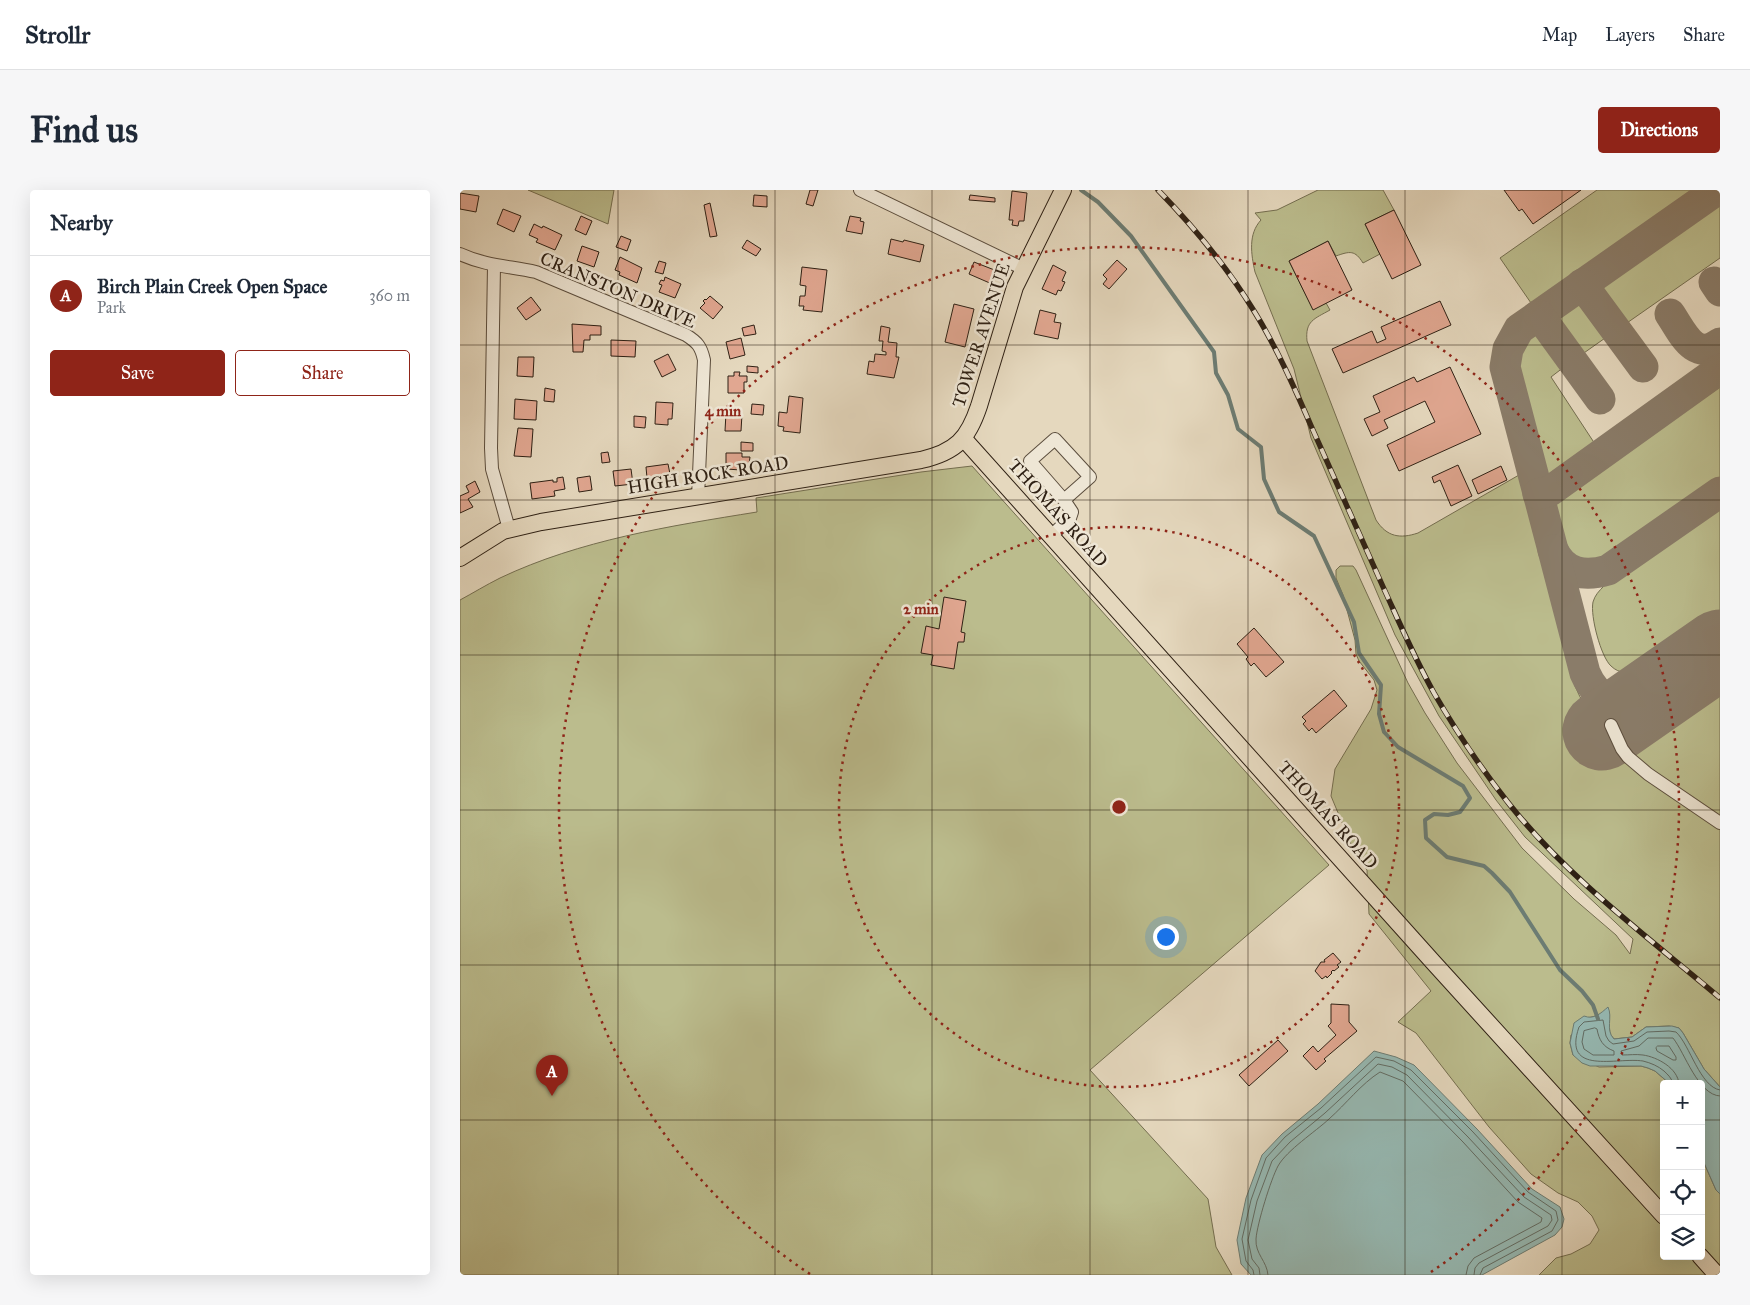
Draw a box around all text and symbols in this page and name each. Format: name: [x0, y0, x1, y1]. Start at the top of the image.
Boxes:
text: Strollr: [25, 20, 90, 50]
text: Map: [1542, 24, 1577, 46]
text: Layers: [1605, 24, 1655, 46]
text: Share: [1683, 24, 1725, 46]
button: Directions: [1598, 107, 1720, 153]
text: Find us: [30, 109, 138, 152]
text: Nearby: [50, 210, 113, 236]
street label: CRANSTON DRIVE: [537, 247, 699, 333]
street label: TOWER AVENUE: [947, 260, 1015, 410]
text: Birch Plain Creek Open Space: [97, 275, 327, 298]
text: A: [61, 286, 71, 305]
text: 360 m: [369, 286, 410, 305]
text: Park: [97, 298, 126, 317]
button: Save: [50, 350, 225, 396]
button: Share: [235, 350, 410, 396]
text: 4 min: [705, 402, 742, 421]
street label: HIGH ROCK ROAD: [626, 451, 790, 499]
street label: THOMAS ROAD: [1004, 454, 1112, 572]
text: 2 min: [903, 600, 940, 618]
street label: THOMAS ROAD: [1274, 756, 1382, 874]
centre of rings: [1110, 798, 1128, 816]
your location: [1153, 924, 1179, 950]
pin: A: [536, 1055, 568, 1096]
map controls: [1660, 1080, 1705, 1260]
button: +: [1660, 1080, 1705, 1125]
button: −: [1660, 1125, 1705, 1170]
button: locate: [1660, 1170, 1705, 1215]
button: layers: [1660, 1215, 1705, 1260]

